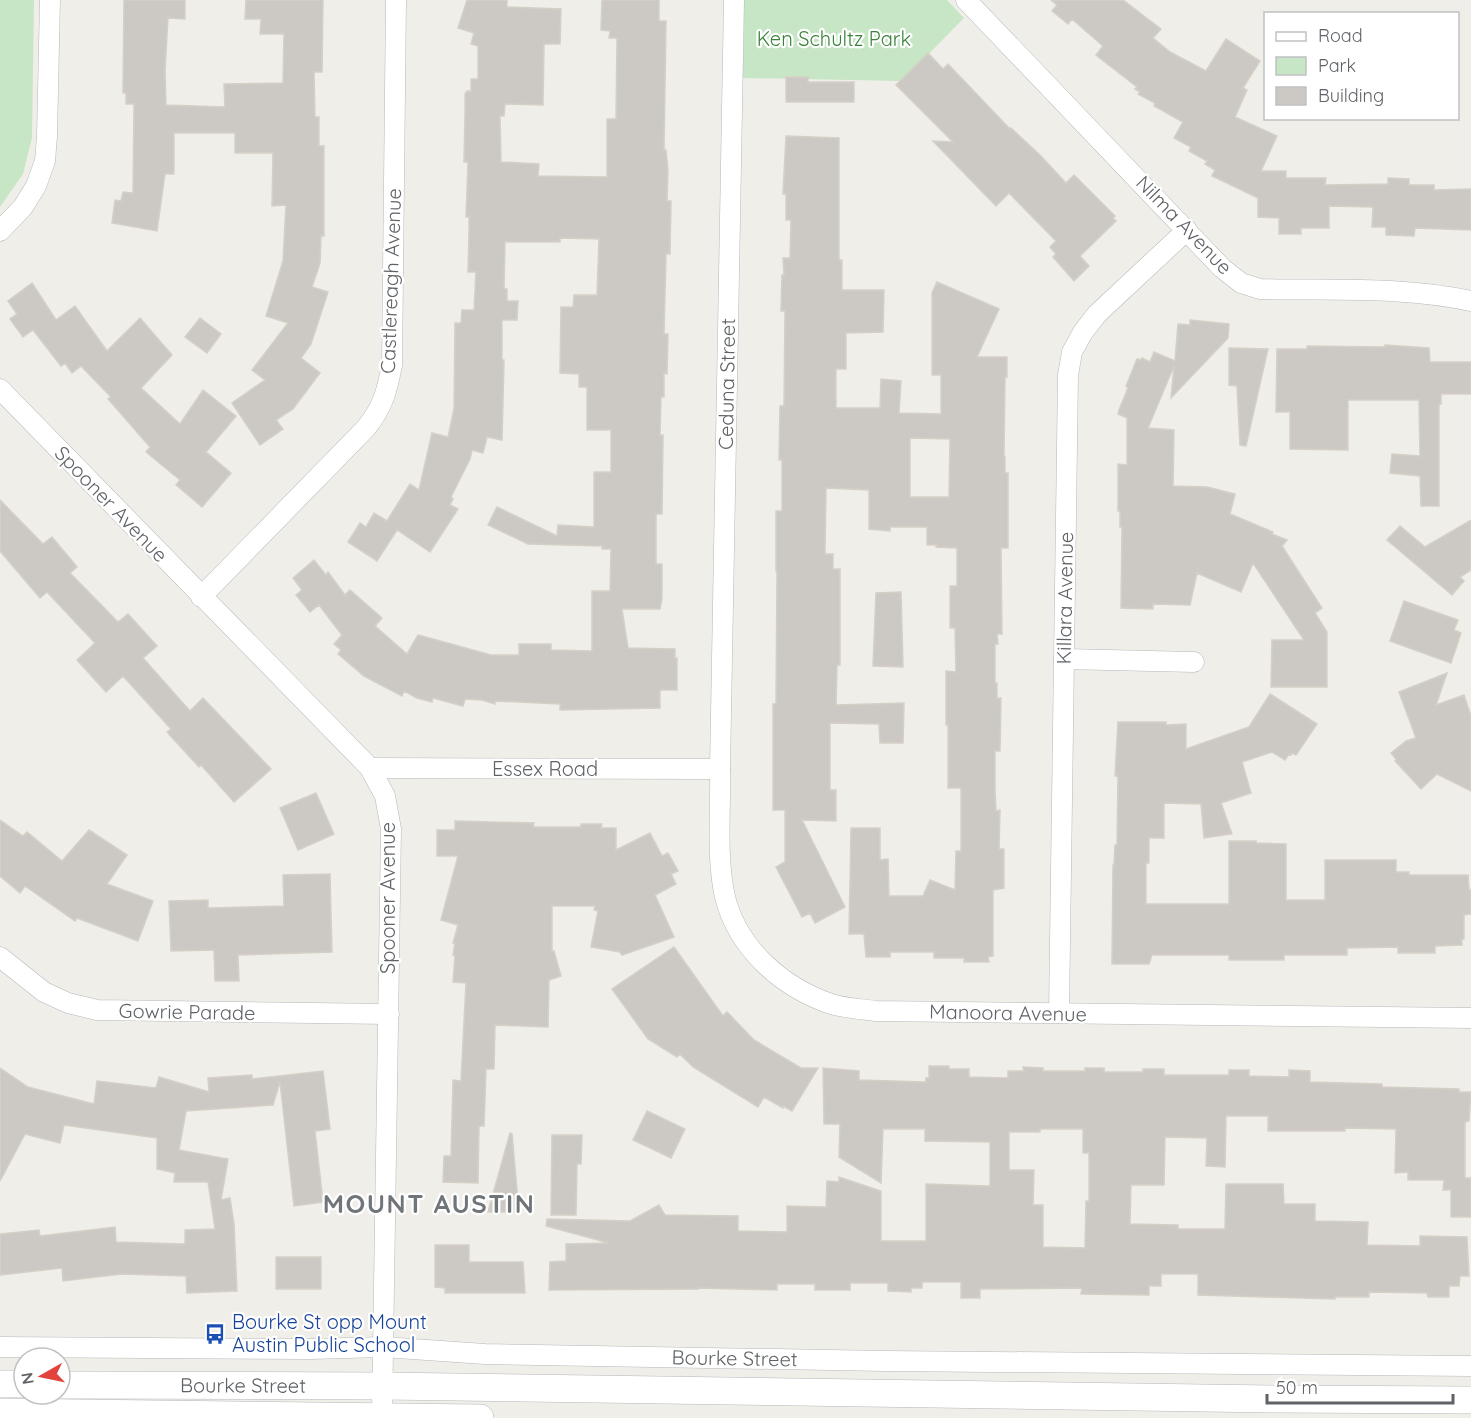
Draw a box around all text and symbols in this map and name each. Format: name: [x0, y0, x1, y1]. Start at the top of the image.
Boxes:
legend: [1264, 12, 1459, 120]
text: Road: [1318, 24, 1363, 47]
park label: Ken Schultz Park: [757, 26, 911, 51]
text: Park: [1318, 54, 1356, 77]
text: Building: [1318, 84, 1384, 107]
street label: Nilma Avenue: [1131, 170, 1238, 279]
street label: Castlereagh Avenue: [375, 188, 406, 374]
street label: Ceduna Street: [713, 318, 740, 450]
street label: Spooner Avenue: [50, 440, 173, 567]
street label: Killara Avenue: [1051, 532, 1078, 664]
street label: Essex Road: [492, 756, 598, 781]
street label: Spooner Avenue: [375, 822, 400, 974]
street label: Gowrie Parade: [118, 998, 256, 1025]
street label: Manoora Avenue: [929, 999, 1087, 1026]
district label: MOUNT AUSTIN: [323, 1187, 535, 1220]
place label: Bourke St opp Mount Austin Public School: [232, 1309, 427, 1357]
bus stop icon: Bourke St opp Mount Austin Public School: [203, 1322, 227, 1346]
street label: Bourke Street: [672, 1344, 798, 1371]
north arrow: [12, 1346, 72, 1406]
scale bar: [1267, 1367, 1453, 1405]
text: N: [16, 1371, 38, 1386]
street label: Bourke Street: [180, 1372, 306, 1398]
text: 50 m: [1276, 1376, 1318, 1399]

